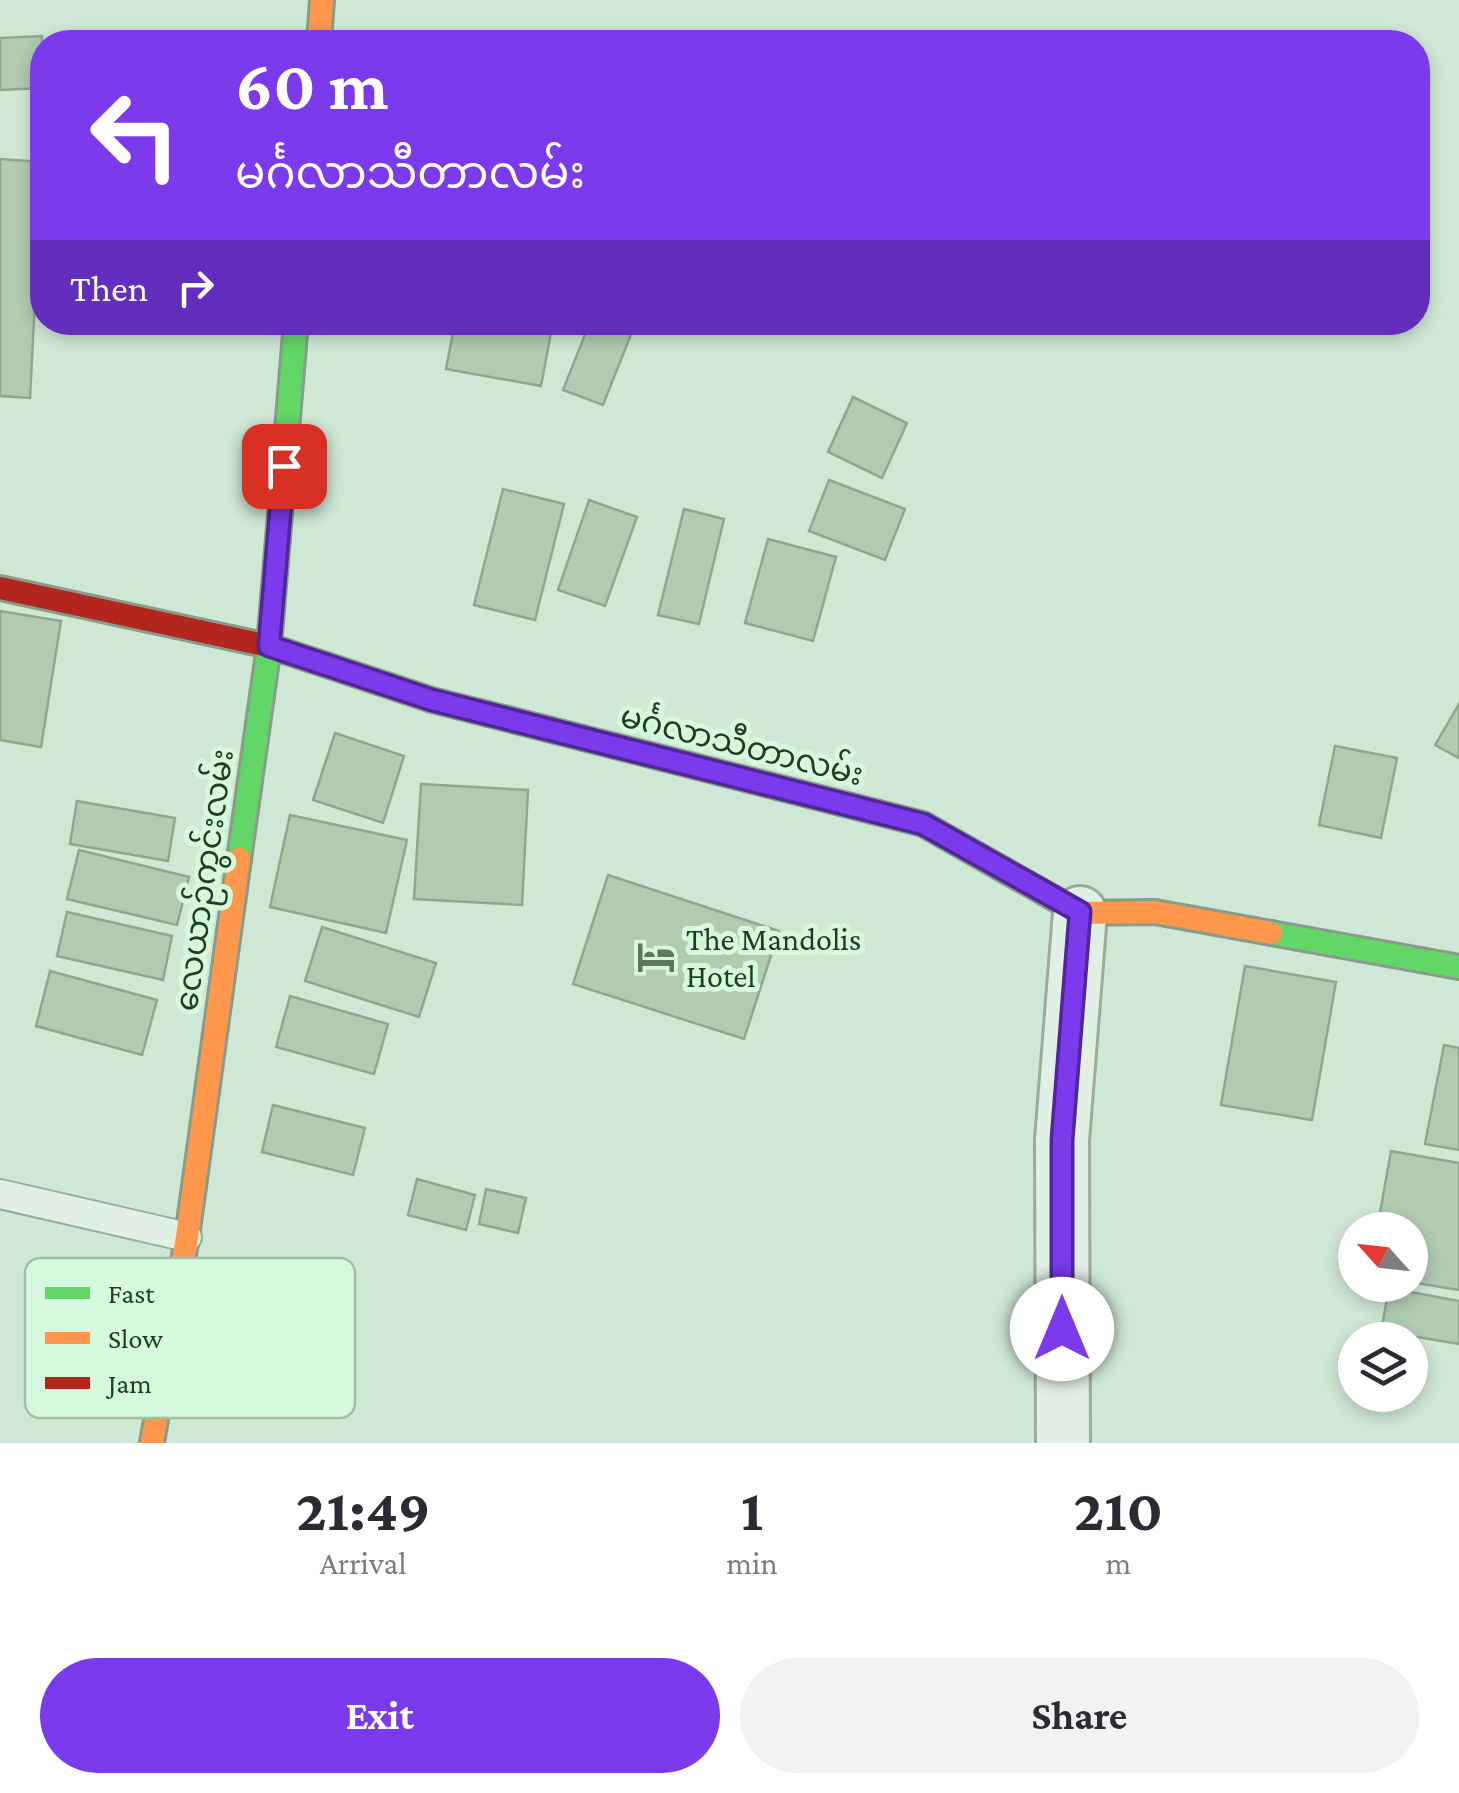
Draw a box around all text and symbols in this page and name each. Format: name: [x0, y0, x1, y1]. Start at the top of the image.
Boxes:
text: 60 m: [235, 46, 388, 124]
icon: left: [70, 70, 200, 200]
text: မင်္ဂလာသီတာလမ်း: [235, 148, 585, 198]
icon: right: [168, 260, 223, 315]
text: Then: [70, 267, 148, 309]
pin: [242, 424, 327, 509]
icon: arrive: [257, 439, 312, 494]
street label: မင်္ဂလာသီတာလမ်း: [617, 693, 868, 793]
street label: လေယာဉ်ကွင်းလမ်း: [163, 746, 248, 1014]
place label: The Mandolis Hotel: [686, 921, 861, 994]
hotel icon: The Mandolis Hotel: [635, 936, 677, 978]
north arrow: [1338, 1212, 1428, 1302]
map controls: [1338, 1212, 1428, 1412]
legend: [25, 1258, 355, 1418]
position arrow: [1010, 1277, 1114, 1381]
text: Fast: [108, 1278, 155, 1309]
button: layers: [1338, 1322, 1428, 1412]
text: Slow: [108, 1323, 163, 1354]
text: Jam: [105, 1368, 152, 1399]
text: 21:49: [296, 1476, 430, 1543]
text: 1: [741, 1476, 763, 1543]
text: 210: [1074, 1476, 1163, 1543]
text: Arrival: [320, 1545, 407, 1581]
text: min: [726, 1545, 778, 1581]
text: m: [1105, 1545, 1131, 1581]
button: Exit: [40, 1658, 720, 1773]
button: Share: [740, 1658, 1419, 1773]

